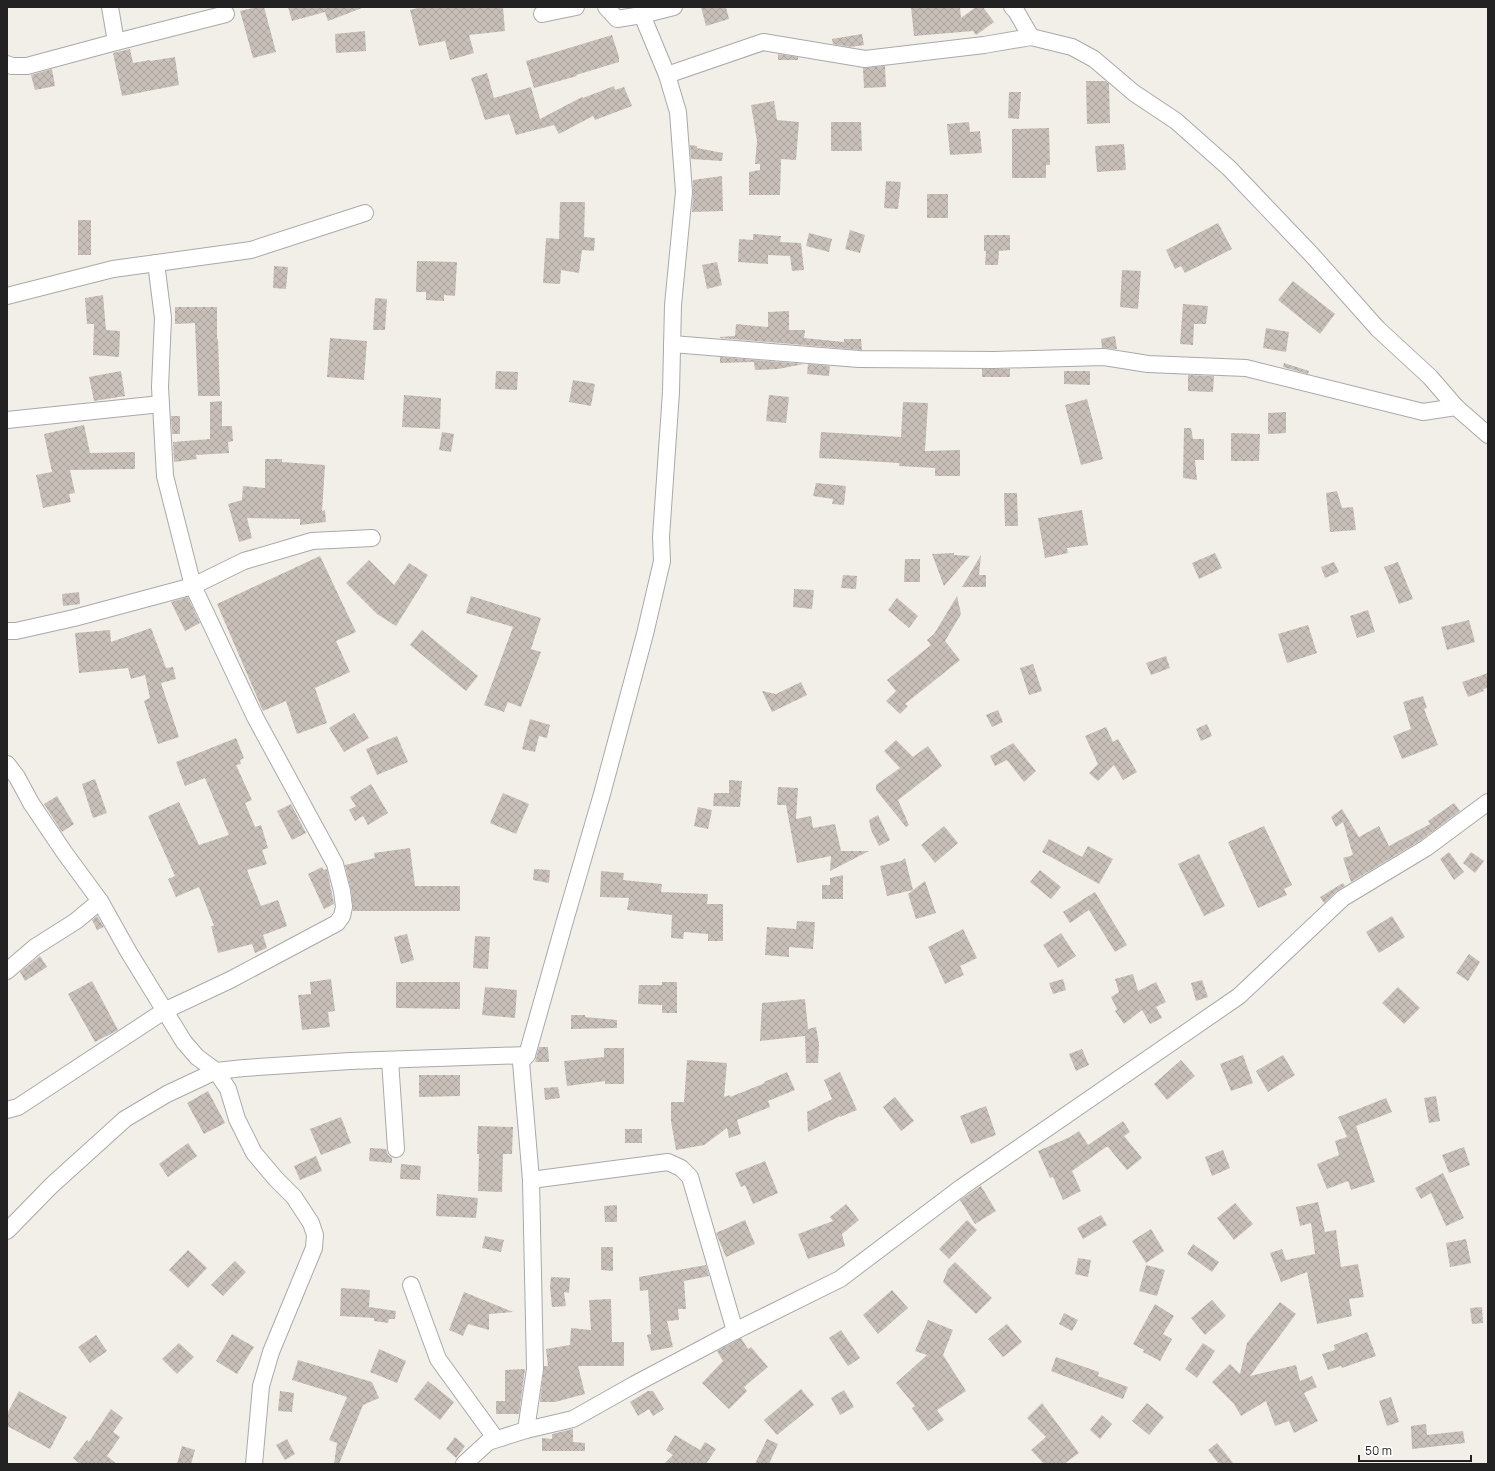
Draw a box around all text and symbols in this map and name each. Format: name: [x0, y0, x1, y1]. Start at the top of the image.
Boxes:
scale bar: [1359, 1437, 1471, 1463]
text: 50 m: [1365, 1442, 1392, 1459]

